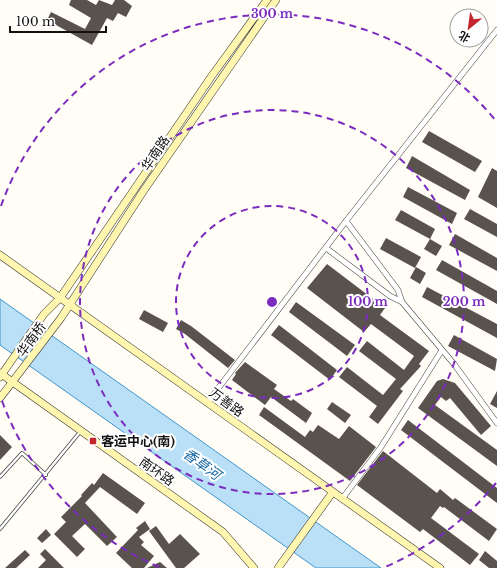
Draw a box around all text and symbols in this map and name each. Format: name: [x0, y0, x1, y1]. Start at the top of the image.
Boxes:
text: 300 m: [251, 6, 294, 21]
scale bar: [10, 8, 106, 34]
north arrow: [449, 8, 489, 48]
text: 100 m: [16, 14, 55, 29]
text: 北: [456, 28, 472, 46]
street label: 华南路: [137, 132, 173, 174]
text: 100 m: [348, 294, 389, 309]
text: 200 m: [443, 294, 486, 309]
centre of rings: [265, 295, 279, 309]
street label: 华南桥: [13, 319, 50, 360]
street label: 万善路: [206, 384, 247, 421]
place label: 客运中心(南): [101, 433, 175, 450]
marker: 客运中心(南): [88, 436, 98, 446]
water label: 香草河: [180, 444, 227, 485]
street label: 南环路: [136, 453, 178, 490]

